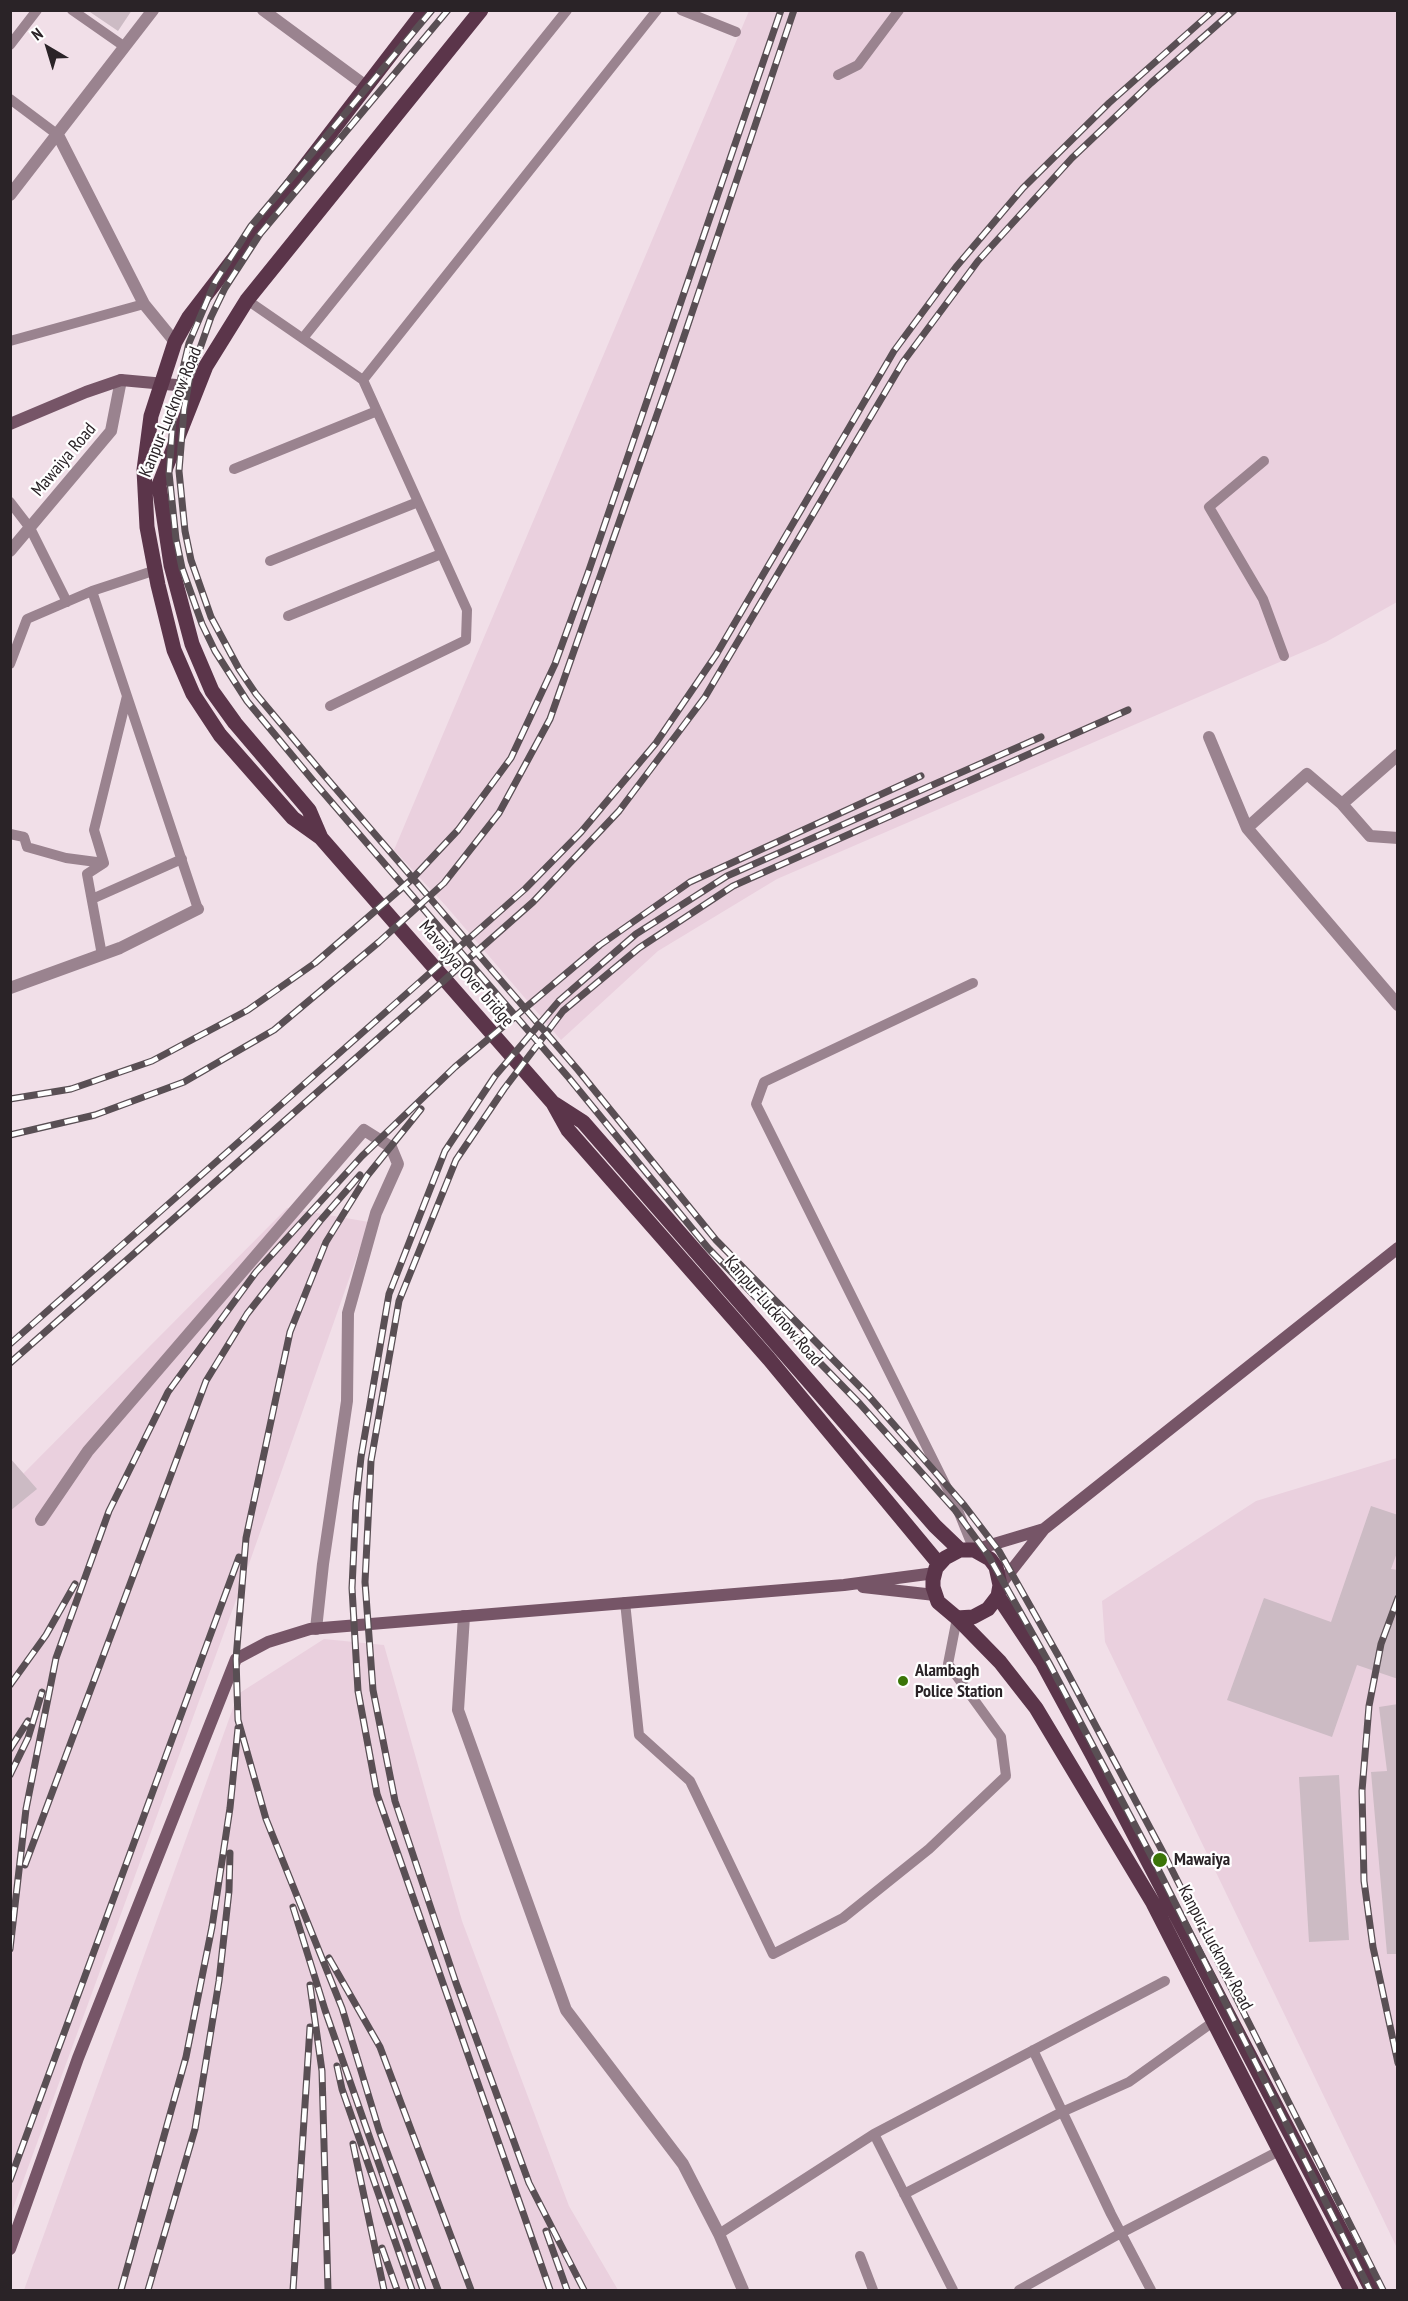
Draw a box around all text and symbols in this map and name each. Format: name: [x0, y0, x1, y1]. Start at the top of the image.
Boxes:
north arrow: [18, 18, 78, 78]
text: N: [27, 23, 46, 44]
street label: Kanpur-Lucknow Road: [135, 344, 207, 480]
street label: Mawaiya Road: [27, 419, 101, 501]
street label: Mavaiyya Over bridge: [414, 916, 518, 1032]
street label: Kanpur-Lucknow Road: [719, 1252, 827, 1370]
place label: Alambagh Police Station: [915, 1660, 1003, 1702]
marker: Alambagh Police Station: [896, 1674, 910, 1688]
place label: Mawaiya: [1174, 1849, 1230, 1871]
marker: Mawaiya: [1151, 1851, 1169, 1869]
street label: Kanpur-Lucknow Road: [1173, 1882, 1257, 2014]

